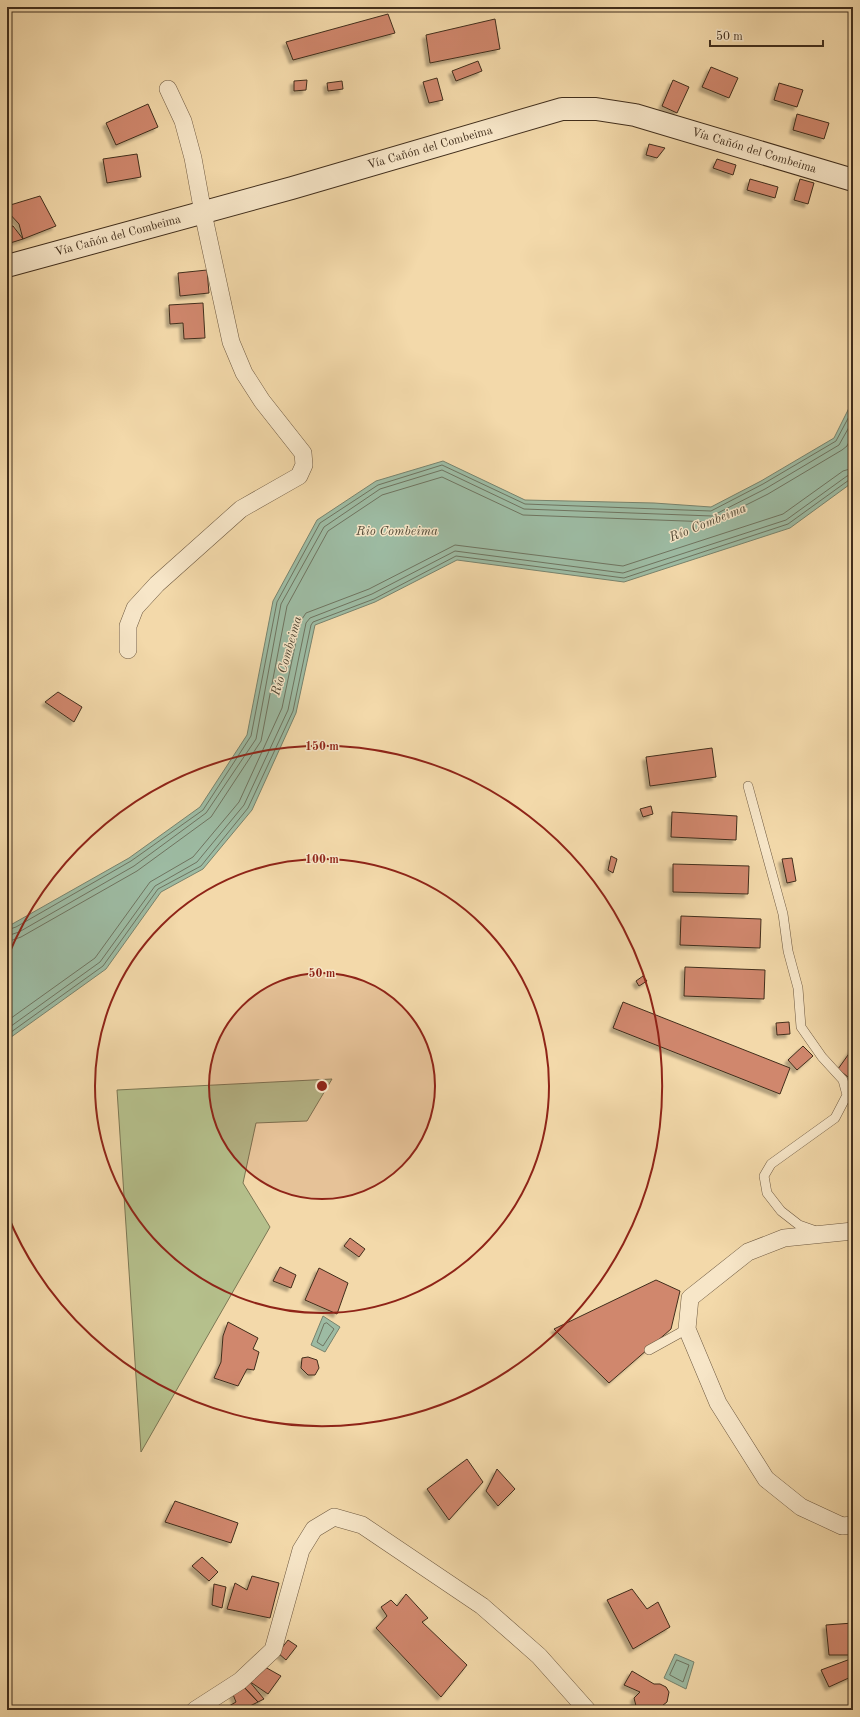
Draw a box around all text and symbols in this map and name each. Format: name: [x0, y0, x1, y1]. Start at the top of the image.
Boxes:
scale bar: [710, 22, 823, 48]
text: 50 m: [716, 30, 743, 43]
street label: Vía Cañón del Combeima: [366, 124, 494, 172]
street label: Vía Cañón del Combeima: [690, 126, 818, 176]
street label: Vía Cañón del Combeima: [54, 213, 182, 259]
water label: Río Combeima: [667, 502, 748, 545]
water label: Rio Combeima: [355, 525, 438, 538]
water label: Río Combeima: [269, 615, 305, 698]
text: 150 m: [305, 740, 339, 753]
text: 100 m: [305, 854, 339, 866]
text: 50 m: [309, 967, 336, 980]
centre of rings: [315, 1079, 329, 1093]

